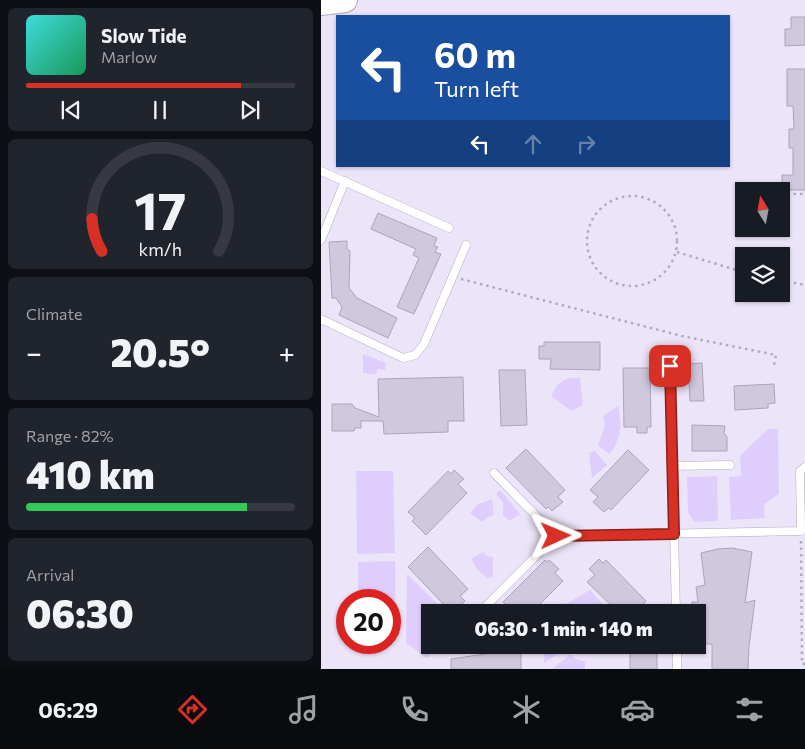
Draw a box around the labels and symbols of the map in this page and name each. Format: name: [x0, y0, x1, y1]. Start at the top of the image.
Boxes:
north arrow: [735, 182, 790, 238]
pin: [649, 345, 691, 387]
position arrow: [529, 509, 581, 561]
speed limit sign: 20: [336, 589, 401, 654]

